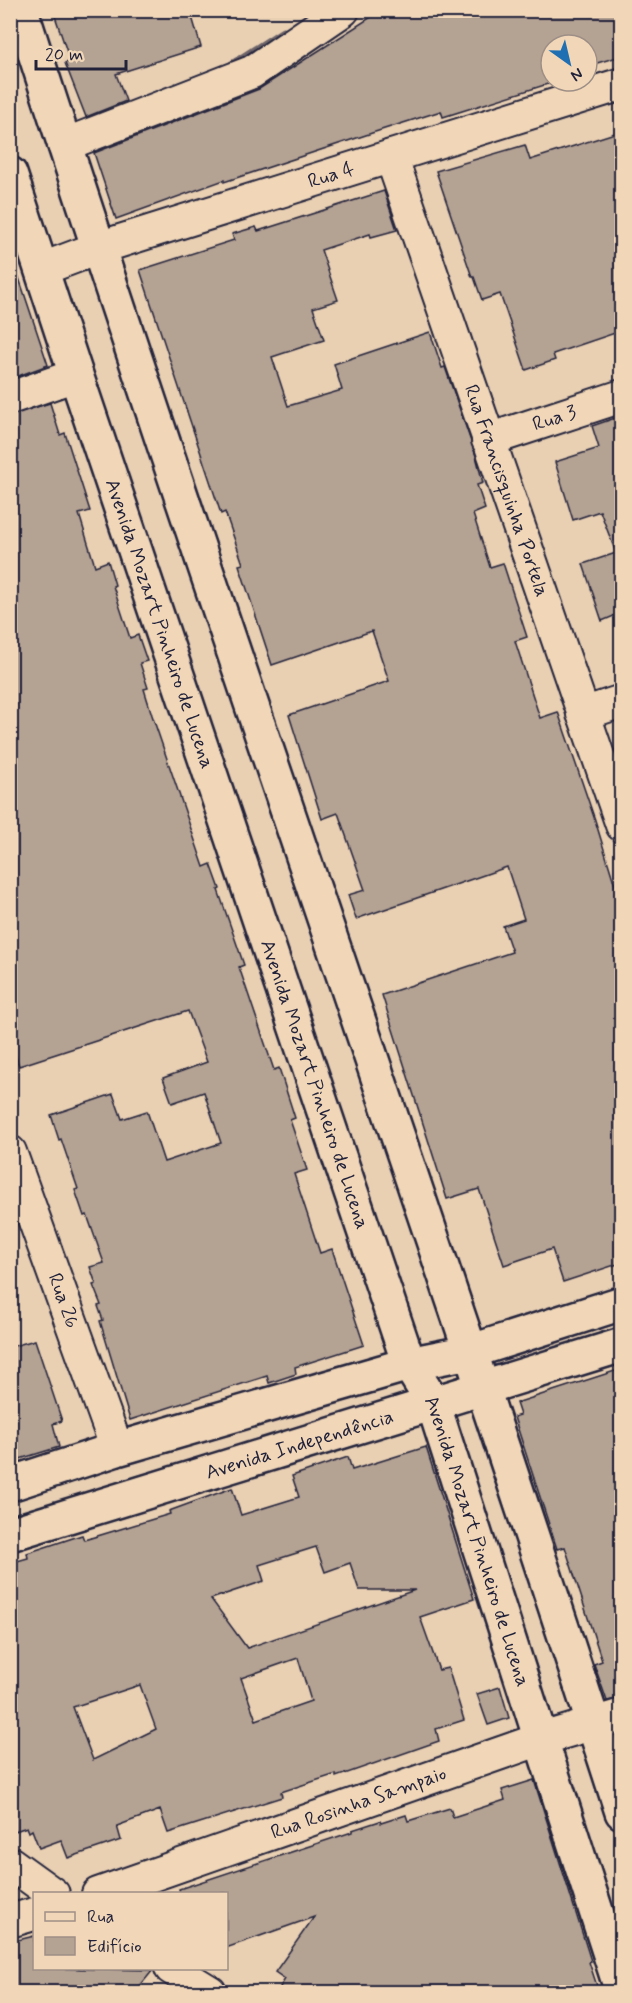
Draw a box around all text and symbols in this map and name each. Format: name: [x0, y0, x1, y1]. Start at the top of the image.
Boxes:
scale bar: [36, 33, 126, 71]
north arrow: [539, 33, 599, 93]
text: 20 m: [45, 43, 83, 67]
text: N: [566, 63, 587, 86]
street label: Rua 4: [304, 155, 358, 195]
street label: Rua Francisquinha Portela: [457, 381, 556, 600]
street label: Rua 3: [529, 398, 580, 438]
street label: Avenida Mozart Pinheiro de Lucena: [98, 475, 221, 772]
street label: Avenida Mozart Pinheiro de Lucena: [254, 936, 376, 1233]
street label: Rua 26: [41, 1269, 86, 1332]
street label: Avenida Mozart Pinheiro de Lucena: [418, 1390, 537, 1690]
street label: Avenida Independência: [202, 1403, 397, 1486]
street label: Rua Rosinha Sampaio: [267, 1760, 450, 1846]
legend: [33, 1892, 228, 1970]
text: Rua: [87, 1905, 114, 1929]
text: Edifício: [87, 1935, 142, 1959]

